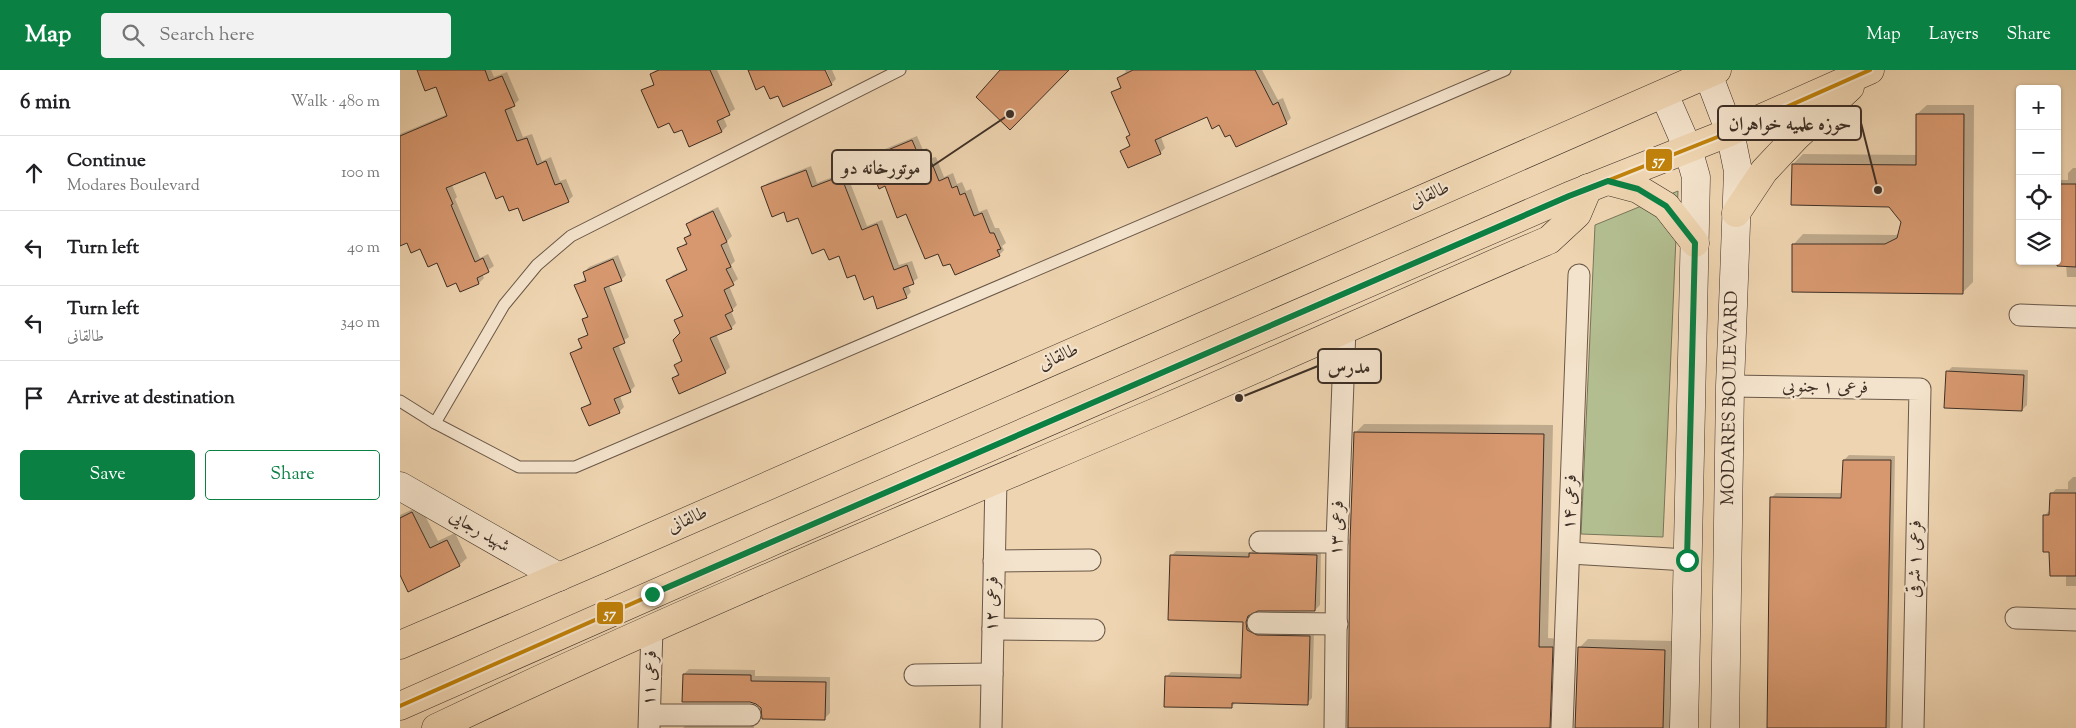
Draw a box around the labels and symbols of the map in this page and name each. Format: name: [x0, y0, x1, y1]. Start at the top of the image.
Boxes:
callout: حوزه علمیه خواهران: [1718, 106, 1861, 140]
text: حوزه علمیه خواهران: [1728, 112, 1852, 139]
line badge: 57: [1645, 148, 1673, 172]
callout: موتورخانه دو: [832, 150, 931, 184]
text: 57: [1652, 152, 1666, 172]
text: موتورخانه دو: [840, 156, 920, 183]
street label: طالقانی: [1406, 176, 1454, 216]
street label: MODARES BOULEVARD: [1716, 290, 1746, 506]
street label: طالقانی: [1035, 338, 1083, 378]
callout: مدرس: [1318, 349, 1381, 383]
text: مدرس: [1328, 355, 1370, 382]
street label: فرعی ۱ جنوبی: [1782, 374, 1868, 402]
street label: فرعی ۱۴: [1557, 474, 1585, 530]
street label: فرعی ۱۳: [1324, 500, 1352, 556]
street label: طالقانی: [664, 501, 712, 541]
street label: شهید رجایی: [444, 504, 514, 560]
street label: فرعی ۱ شرقی: [1902, 520, 1930, 598]
route start: [1676, 549, 1699, 572]
street label: فرعی ۱۲: [980, 576, 1006, 632]
route end: [641, 583, 664, 606]
line badge: 57: [596, 601, 624, 625]
text: 57: [603, 605, 617, 625]
street label: فرعی ۱۱: [637, 650, 665, 706]

